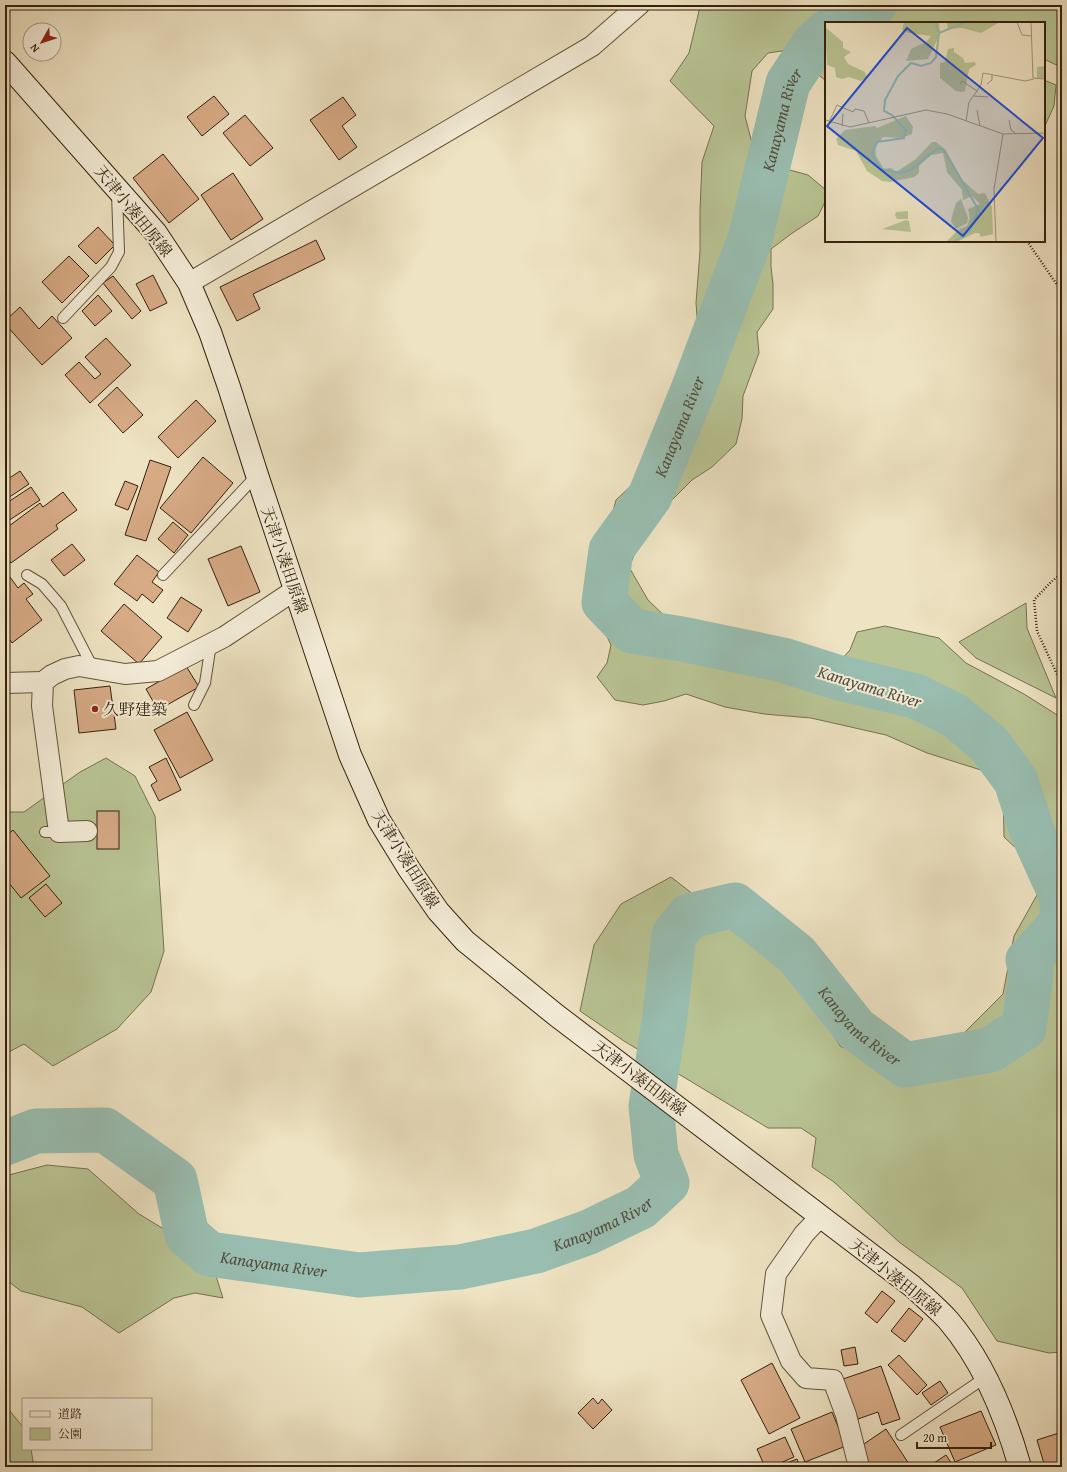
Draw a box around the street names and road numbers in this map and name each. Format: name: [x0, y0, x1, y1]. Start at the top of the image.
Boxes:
street label: 天津小湊田原線: [89, 160, 179, 262]
street label: 天津小湊田原線: [255, 503, 315, 617]
street label: 天津小湊田原線: [366, 805, 446, 913]
street label: 天津小湊田原線: [588, 1035, 692, 1121]
street label: 天津小湊田原線: [845, 1232, 947, 1322]

